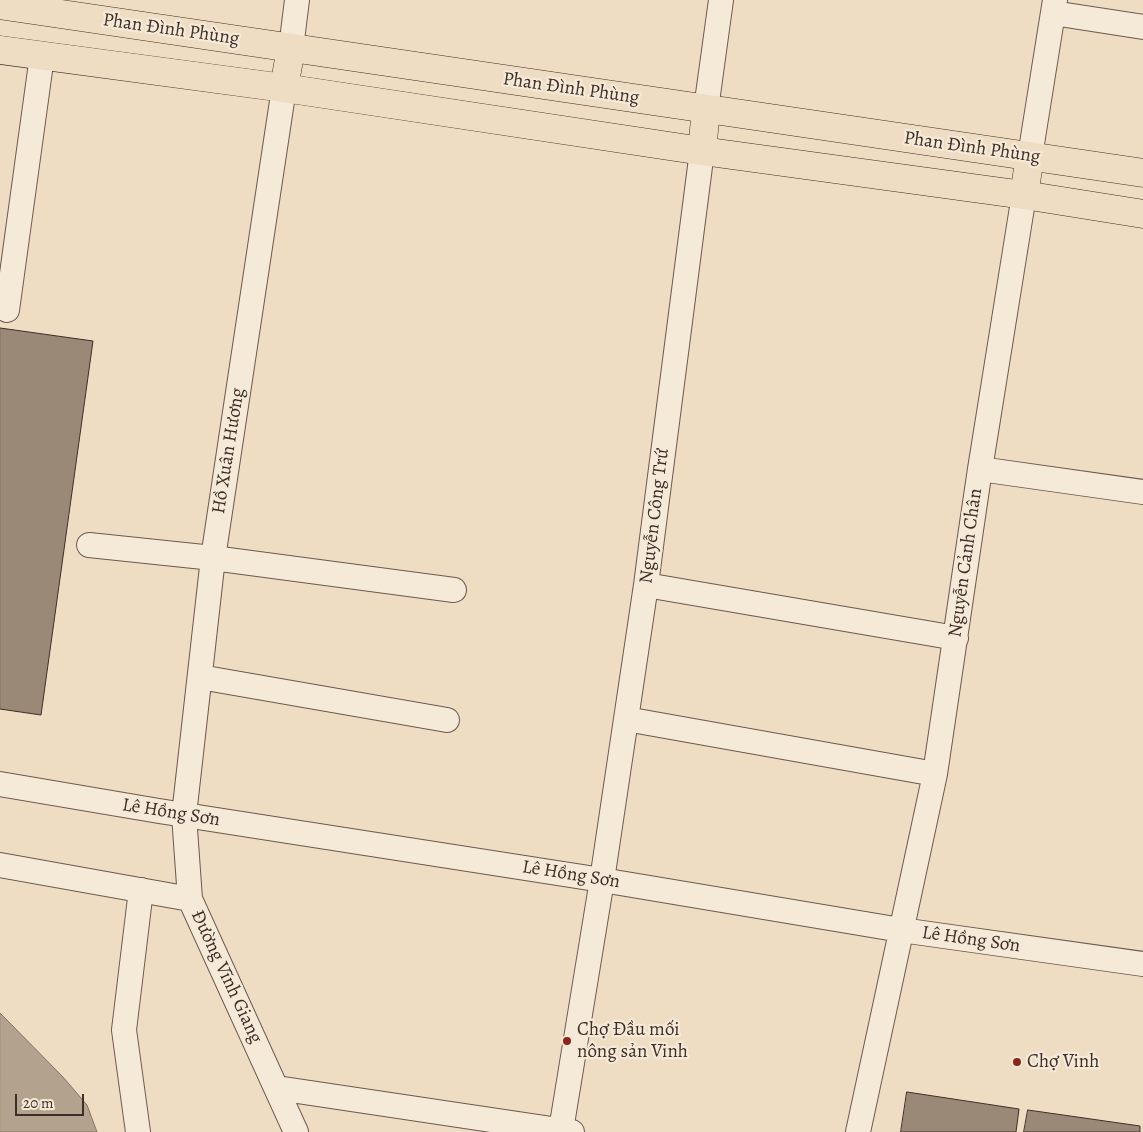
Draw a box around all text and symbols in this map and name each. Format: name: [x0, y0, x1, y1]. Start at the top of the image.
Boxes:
street label: Phan Đình Phùng: [101, 9, 241, 51]
street label: Phan Đình Phùng: [501, 68, 641, 110]
street label: Phan Đình Phùng: [902, 127, 1042, 169]
street label: Hồ Xuân Hương: [208, 386, 250, 516]
street label: Nguyễn Công Trứ: [635, 447, 675, 585]
street label: Nguyễn Cảnh Chân: [944, 487, 988, 639]
street label: Lê Hồng Sơn: [120, 794, 222, 832]
street label: Lê Hồng Sơn: [520, 856, 622, 894]
street label: Đường Vĩnh Giang: [185, 907, 267, 1047]
street label: Lê Hồng Sơn: [920, 922, 1022, 958]
place label: Chợ Đầu mối nông sản Vinh: [577, 1019, 688, 1063]
marker: Chợ Đầu mối nông sản Vinh: [561, 1035, 573, 1047]
place label: Chợ Vinh: [1027, 1051, 1099, 1073]
marker: Chợ Vinh: [1011, 1056, 1023, 1068]
scale bar: [18, 1084, 86, 1116]
text: 20 m: [23, 1093, 54, 1113]

